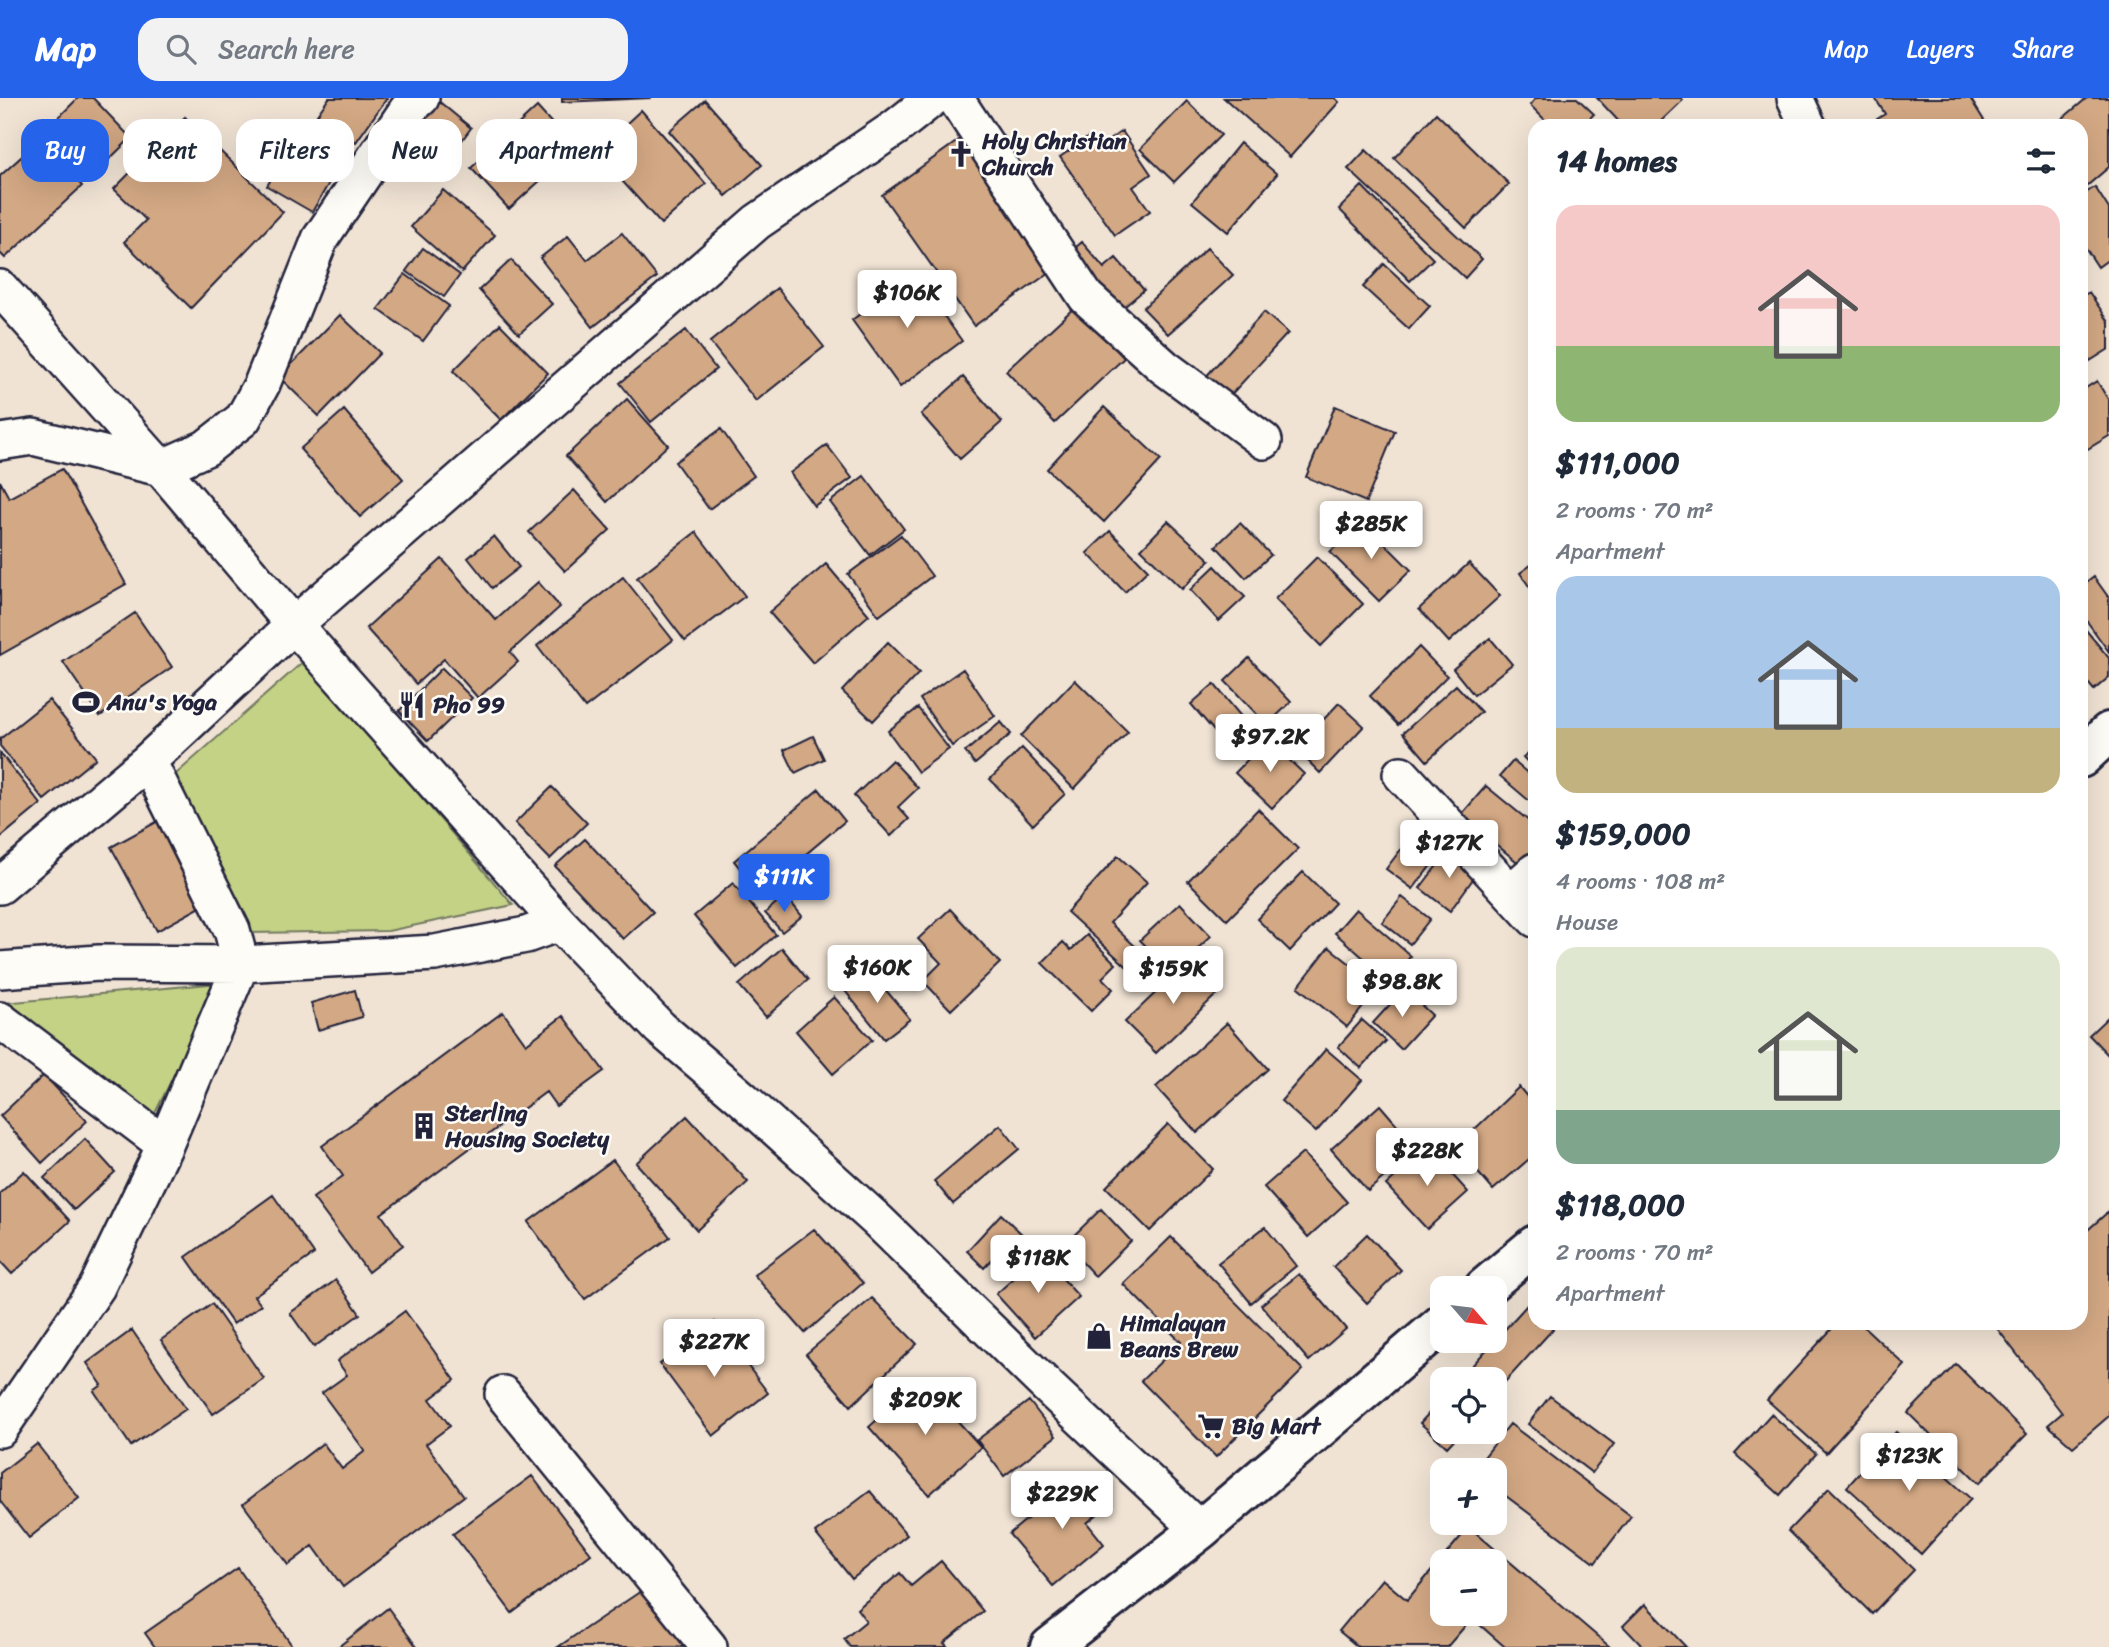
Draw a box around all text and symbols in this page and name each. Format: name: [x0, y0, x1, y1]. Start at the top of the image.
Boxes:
search box: [138, 18, 628, 81]
text: Map: [35, 20, 96, 78]
text: Search here: [218, 26, 355, 72]
text: Map: [1824, 28, 1869, 70]
text: Layers: [1907, 28, 1974, 70]
text: Share: [2012, 28, 2074, 70]
icon: search: [162, 30, 200, 68]
chip: Buy: [21, 119, 109, 182]
chip: Rent: [123, 119, 222, 182]
chip: Filters: [236, 119, 354, 182]
chip: New: [368, 119, 462, 182]
chip: Apartment: [476, 119, 637, 182]
place label: Holy Christian Church: [981, 121, 1127, 188]
text: 14 homes: [1556, 134, 1677, 188]
church icon: Holy Christian Church: [946, 139, 976, 169]
icon: filters: [2022, 142, 2060, 180]
icon: home: [1745, 251, 1871, 377]
pin: $106K: [858, 271, 956, 330]
text: $106K: [874, 272, 940, 313]
text: $111,000: [1556, 436, 1680, 490]
text: 2 rooms · 70 m²: [1556, 490, 1714, 531]
pin: $285K: [1322, 502, 1420, 561]
text: $285K: [1336, 503, 1406, 544]
text: Apartment: [1556, 531, 1665, 572]
icon: home: [1745, 622, 1871, 748]
place label: Anu's Yoga: [106, 682, 217, 723]
place label: Pho 99: [433, 685, 505, 726]
sports icon: Anu's Yoga: [71, 687, 101, 717]
restaurant icon: Pho 99: [397, 690, 427, 720]
pin: $97.2K: [1213, 714, 1327, 774]
text: $97.2K: [1232, 716, 1308, 757]
text: $159,000: [1556, 807, 1691, 861]
pin: $127K: [1400, 820, 1498, 880]
text: $127K: [1416, 822, 1482, 863]
pin: $111K: [735, 854, 833, 914]
text: $111K: [754, 856, 814, 897]
text: 4 rooms · 108 m²: [1556, 861, 1725, 902]
text: House: [1556, 902, 1618, 943]
pin: $160K: [828, 946, 926, 1005]
pin: $159K: [1124, 946, 1222, 1006]
text: $160K: [844, 947, 910, 988]
text: $159K: [1139, 948, 1207, 989]
pin: $98.8K: [1345, 960, 1459, 1019]
text: $98.8K: [1363, 961, 1441, 1002]
icon: home: [1745, 993, 1871, 1119]
place label: Sterling Housing Society: [444, 1093, 610, 1160]
building icon: Sterling Housing Society: [409, 1111, 439, 1141]
pin: $228K: [1378, 1128, 1476, 1188]
text: $228K: [1392, 1130, 1462, 1171]
text: $118,000: [1556, 1178, 1685, 1232]
text: 2 rooms · 70 m²: [1556, 1232, 1714, 1273]
pin: $118K: [989, 1236, 1087, 1295]
text: $118K: [1006, 1237, 1070, 1278]
text: Apartment: [1556, 1273, 1665, 1314]
north arrow: [1430, 1276, 1507, 1353]
map controls: [1430, 1276, 1507, 1626]
place label: Himalayan Beans Brew: [1119, 1303, 1239, 1370]
pin: $227K: [665, 1320, 763, 1379]
text: $227K: [679, 1321, 749, 1362]
shop icon: Himalayan Beans Brew: [1084, 1321, 1114, 1351]
button: locate: [1430, 1367, 1507, 1444]
pin: $209K: [876, 1378, 974, 1437]
text: $209K: [889, 1379, 961, 1420]
place label: Big Mart: [1232, 1406, 1322, 1447]
supermarket icon: Big Mart: [1196, 1411, 1226, 1441]
pin: $123K: [1860, 1434, 1958, 1493]
text: $123K: [1876, 1435, 1942, 1476]
button: +: [1430, 1458, 1507, 1535]
pin: $229K: [1013, 1472, 1111, 1531]
text: $229K: [1027, 1473, 1097, 1514]
button: −: [1430, 1549, 1507, 1626]

